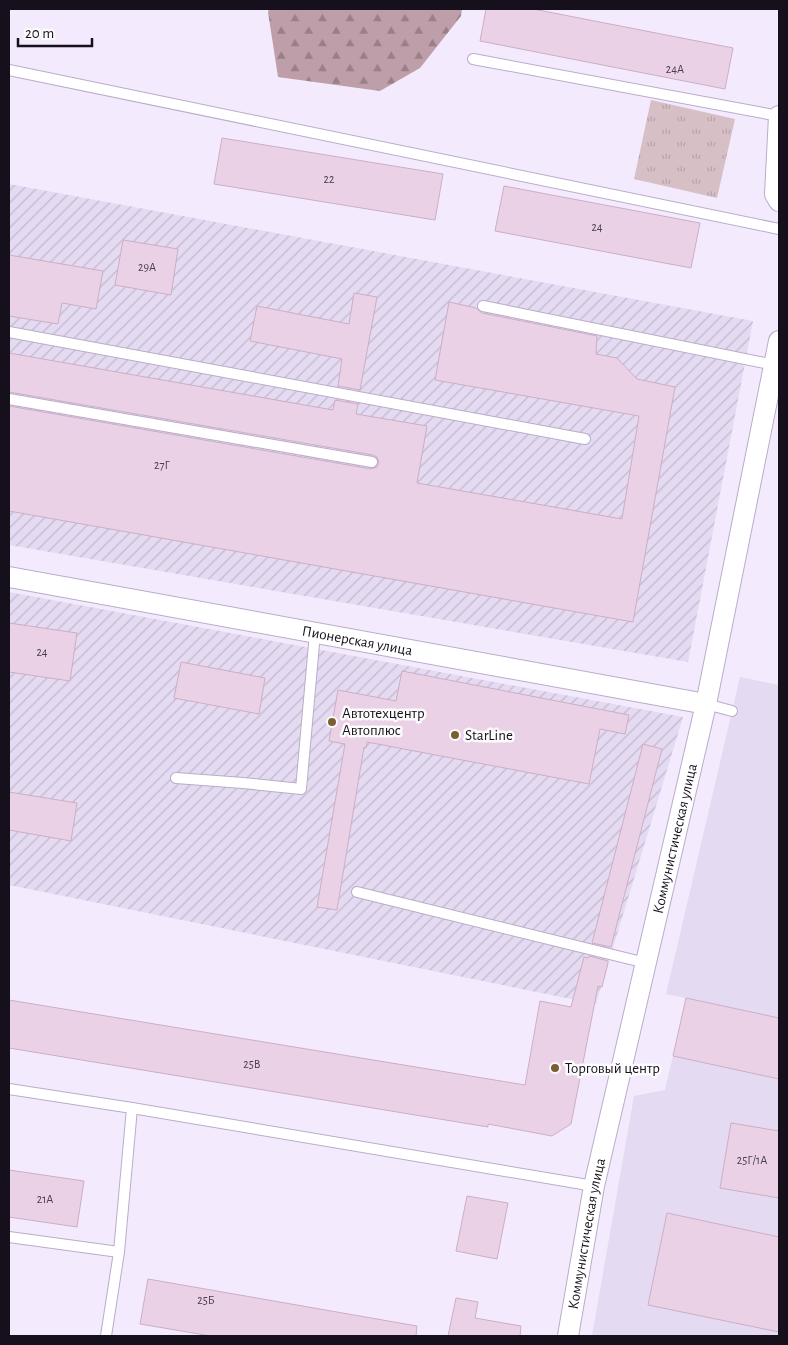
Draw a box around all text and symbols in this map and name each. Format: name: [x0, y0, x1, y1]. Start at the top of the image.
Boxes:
scale bar: [18, 15, 91, 47]
text: 20 m: [25, 26, 54, 41]
house number: 24А: [666, 63, 684, 75]
house number: 22: [324, 173, 335, 185]
house number: 24: [591, 221, 603, 233]
house number: 29А: [138, 261, 156, 273]
house number: 27Г: [154, 459, 171, 471]
street label: Пионерская улица: [301, 623, 414, 658]
house number: 24: [36, 646, 48, 658]
place label: Автотехцентр Автоплюс: [342, 706, 425, 738]
marker: Автотехцентр Автоплюс: [326, 716, 338, 728]
place label: StarLine: [465, 728, 513, 743]
marker: StarLine: [449, 729, 461, 741]
street label: Коммунистическая улица: [650, 762, 699, 915]
house number: 25В: [243, 1058, 261, 1070]
place label: Торговый центр: [565, 1061, 660, 1076]
marker: Торговый центр: [549, 1062, 561, 1074]
house number: 25Г/1А: [737, 1154, 767, 1166]
street label: Коммунистическая улица: [565, 1156, 608, 1310]
house number: 21А: [37, 1193, 53, 1205]
house number: 25Б: [197, 1294, 215, 1306]

